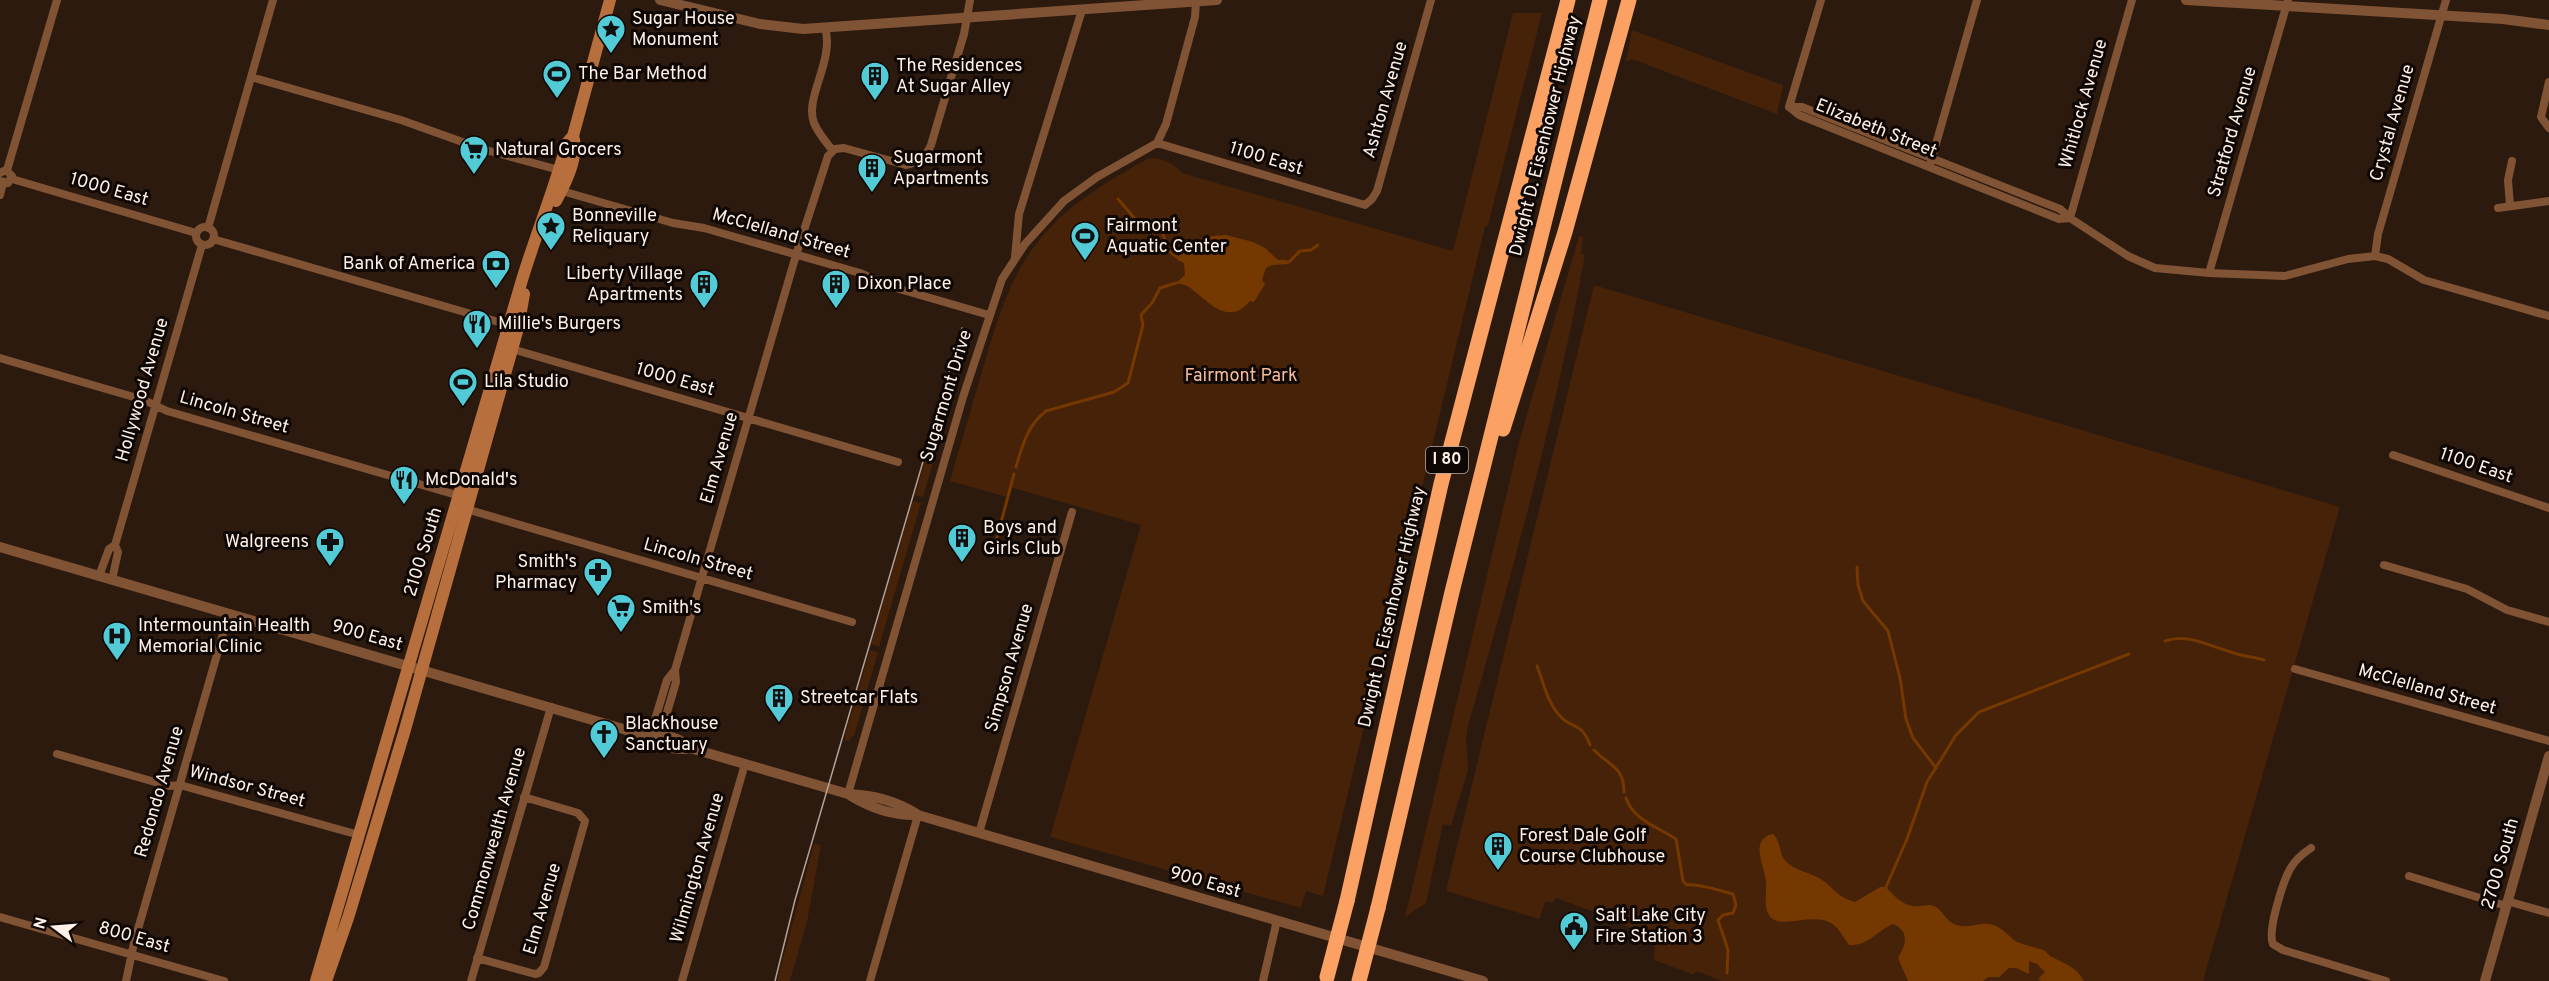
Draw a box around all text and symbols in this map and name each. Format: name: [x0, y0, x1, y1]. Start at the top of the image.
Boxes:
place label: Sugar House Monument: [632, 8, 735, 52]
place icon: Sugar House Monument: [595, 13, 627, 55]
street label: Dwight D. Eisenhower Highway: [1505, 13, 1587, 259]
street label: Whitlock Avenue: [2055, 37, 2113, 171]
street label: Ashton Avenue: [1358, 39, 1414, 161]
place label: The Residences At Sugar Alley: [896, 55, 1022, 99]
sports icon: The Bar Method: [541, 58, 573, 100]
building icon: The Residences At Sugar Alley: [859, 60, 891, 102]
street label: Crystal Avenue: [2365, 62, 2421, 184]
place label: The Bar Method: [578, 63, 707, 86]
street label: Stratford Avenue: [2203, 64, 2263, 200]
street label: Elizabeth Street: [1812, 94, 1940, 164]
supermarket icon: Natural Grocers: [458, 134, 490, 176]
street label: 1100 East: [1226, 137, 1306, 181]
place label: Natural Grocers: [495, 139, 622, 162]
place label: Sugarmont Apartments: [893, 147, 989, 191]
building icon: Sugarmont Apartments: [856, 152, 888, 194]
street label: 1000 East: [67, 168, 151, 212]
street label: McClelland Street: [709, 203, 853, 265]
place label: Bonneville Reliquary: [572, 205, 657, 249]
place icon: Bonneville Reliquary: [535, 210, 567, 252]
place label: Fairmont Aquatic Center: [1106, 215, 1227, 259]
sports icon: Fairmont Aquatic Center: [1069, 220, 1101, 262]
bank icon: Bank of America: [480, 248, 512, 290]
place label: Bank of America: [343, 253, 475, 276]
place label: Liberty Village Apartments: [566, 263, 683, 307]
building icon: Liberty Village Apartments: [688, 268, 720, 310]
building icon: Dixon Place: [820, 268, 852, 310]
place label: Dixon Place: [857, 273, 952, 296]
restaurant icon: Millie's Burgers: [461, 308, 493, 350]
place label: Millie's Burgers: [498, 313, 621, 336]
street label: Hollywood Avenue: [111, 315, 175, 465]
street label: Sugarmont Drive: [916, 327, 978, 465]
street label: 1000 East: [633, 358, 717, 402]
park label: Fairmont Park: [1184, 365, 1298, 388]
sports icon: Lila Studio: [447, 366, 479, 408]
place label: Lila Studio: [484, 371, 569, 394]
street label: Lincoln Street: [177, 386, 291, 440]
street label: Elm Avenue: [696, 409, 744, 507]
street label: 1100 East: [2436, 443, 2516, 489]
road number: I 80: [1426, 447, 1468, 473]
restaurant icon: McDonald's: [388, 464, 420, 506]
place label: McDonald's: [425, 469, 517, 492]
street label: Dwight D. Eisenhower Highway: [1354, 484, 1432, 730]
street label: 2100 South: [400, 505, 448, 599]
place label: Boys and Girls Club: [983, 517, 1061, 561]
building icon: Boys and Girls Club: [946, 522, 978, 564]
pharmacy icon: Walgreens: [314, 526, 346, 568]
place label: Walgreens: [225, 531, 309, 554]
street label: Lincoln Street: [641, 533, 755, 587]
place label: Smith's Pharmacy: [495, 551, 577, 595]
pharmacy icon: Smith's Pharmacy: [582, 556, 614, 598]
supermarket icon: Smith's: [605, 592, 637, 634]
place label: Smith's: [642, 597, 701, 620]
street label: Simpson Avenue: [981, 601, 1039, 735]
place label: Intermountain Health Memorial Clinic: [138, 615, 310, 659]
street label: 900 East: [329, 615, 405, 657]
hospital icon: Intermountain Health Memorial Clinic: [101, 620, 133, 662]
street label: McClelland Street: [2355, 659, 2499, 721]
building icon: Streetcar Flats: [763, 682, 795, 724]
place label: Streetcar Flats: [800, 687, 918, 710]
place label: Blackhouse Sanctuary: [625, 713, 718, 757]
church icon: Blackhouse Sanctuary: [588, 718, 620, 760]
street label: Redondo Avenue: [130, 724, 190, 860]
street label: Commonwealth Avenue: [458, 745, 532, 933]
street label: Windsor Street: [186, 760, 308, 814]
street label: Wilmington Avenue: [666, 790, 730, 946]
street label: 2700 South: [2477, 816, 2525, 912]
place label: Forest Dale Golf Course Clubhouse: [1519, 825, 1665, 869]
building icon: Forest Dale Golf Course Clubhouse: [1482, 830, 1514, 872]
street label: Elm Avenue: [519, 860, 567, 958]
street label: 900 East: [1167, 862, 1243, 904]
north arrow: [24, 897, 84, 957]
place label: Salt Lake City Fire Station 3: [1595, 905, 1706, 949]
public building icon: Salt Lake City Fire Station 3: [1558, 910, 1590, 952]
text: N: [30, 915, 53, 932]
street label: 800 East: [96, 917, 172, 959]

